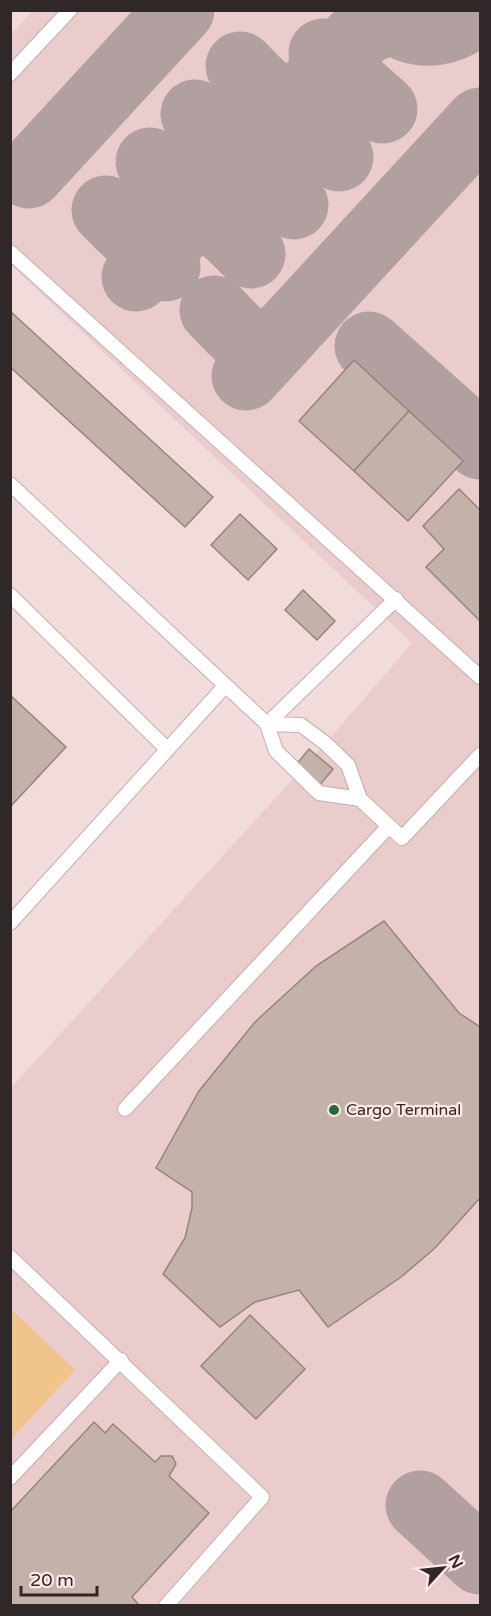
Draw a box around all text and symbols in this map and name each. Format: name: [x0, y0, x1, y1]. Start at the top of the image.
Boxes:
place label: Cargo Terminal: [346, 1100, 461, 1120]
marker: Cargo Terminal: [327, 1103, 341, 1117]
north arrow: [413, 1538, 473, 1598]
text: N: [444, 1551, 467, 1572]
scale bar: [21, 1559, 98, 1597]
text: 20 m: [30, 1569, 74, 1591]

